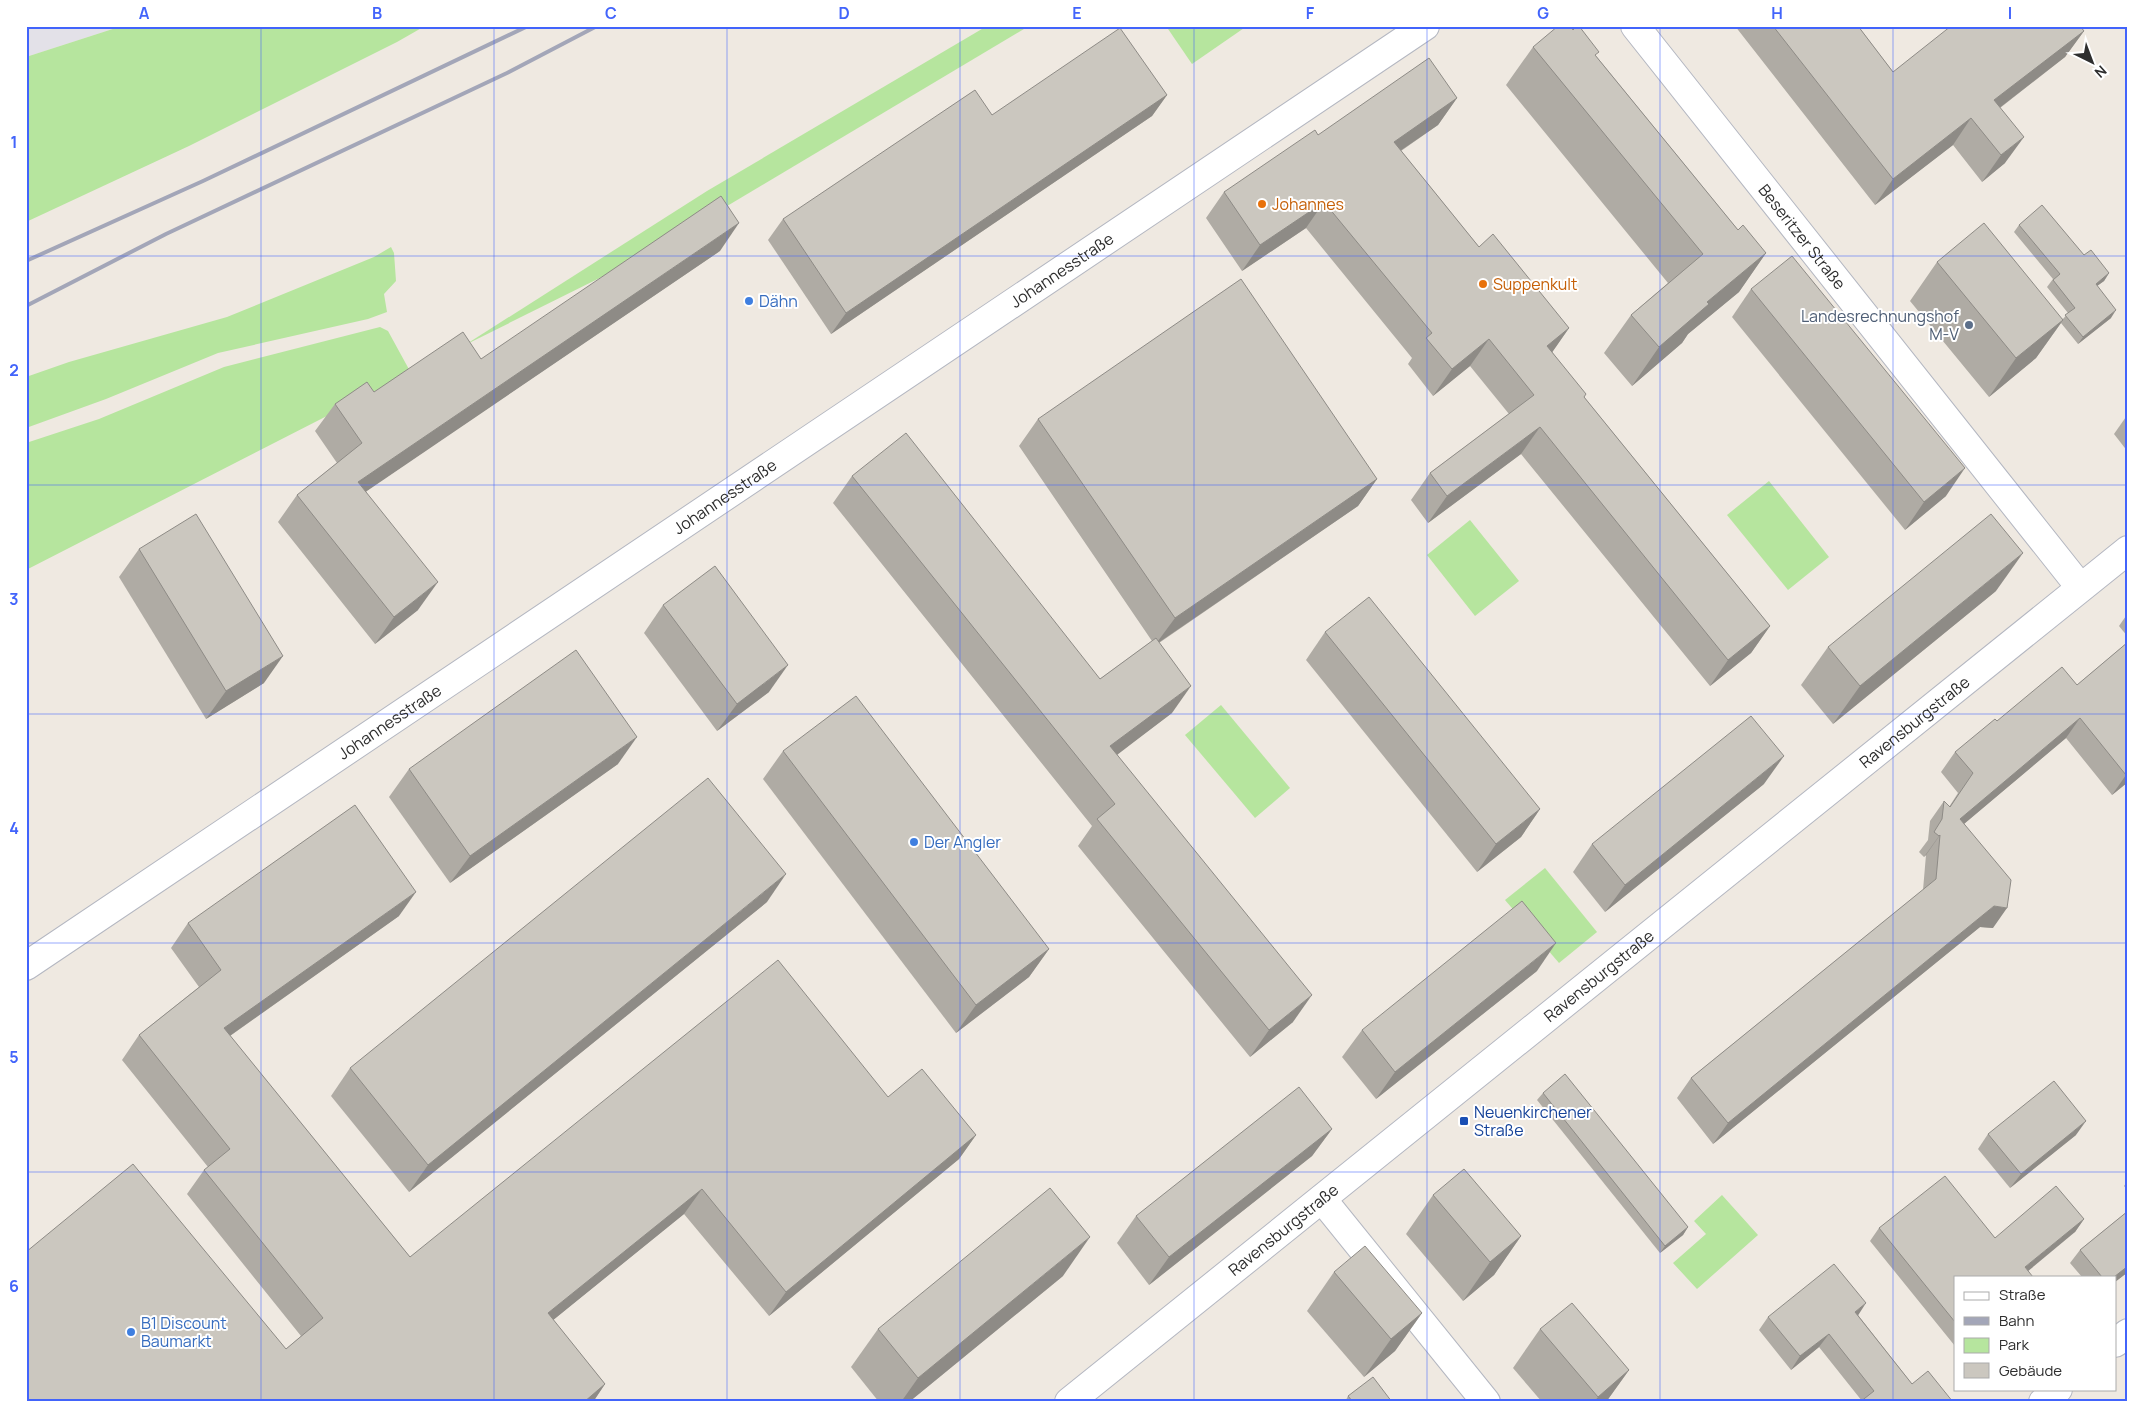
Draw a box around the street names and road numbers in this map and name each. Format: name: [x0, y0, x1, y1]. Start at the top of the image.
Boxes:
street label: Beseritzer Straße: [1754, 180, 1851, 294]
street label: Johannesstraße: [1006, 227, 1118, 313]
street label: Johannesstraße: [669, 454, 781, 539]
street label: Ravensburgstraße: [1855, 671, 1974, 773]
street label: Johannesstraße: [334, 679, 446, 764]
street label: Ravensburgstraße: [1539, 925, 1659, 1027]
street label: Ravensburgstraße: [1224, 1179, 1343, 1281]

